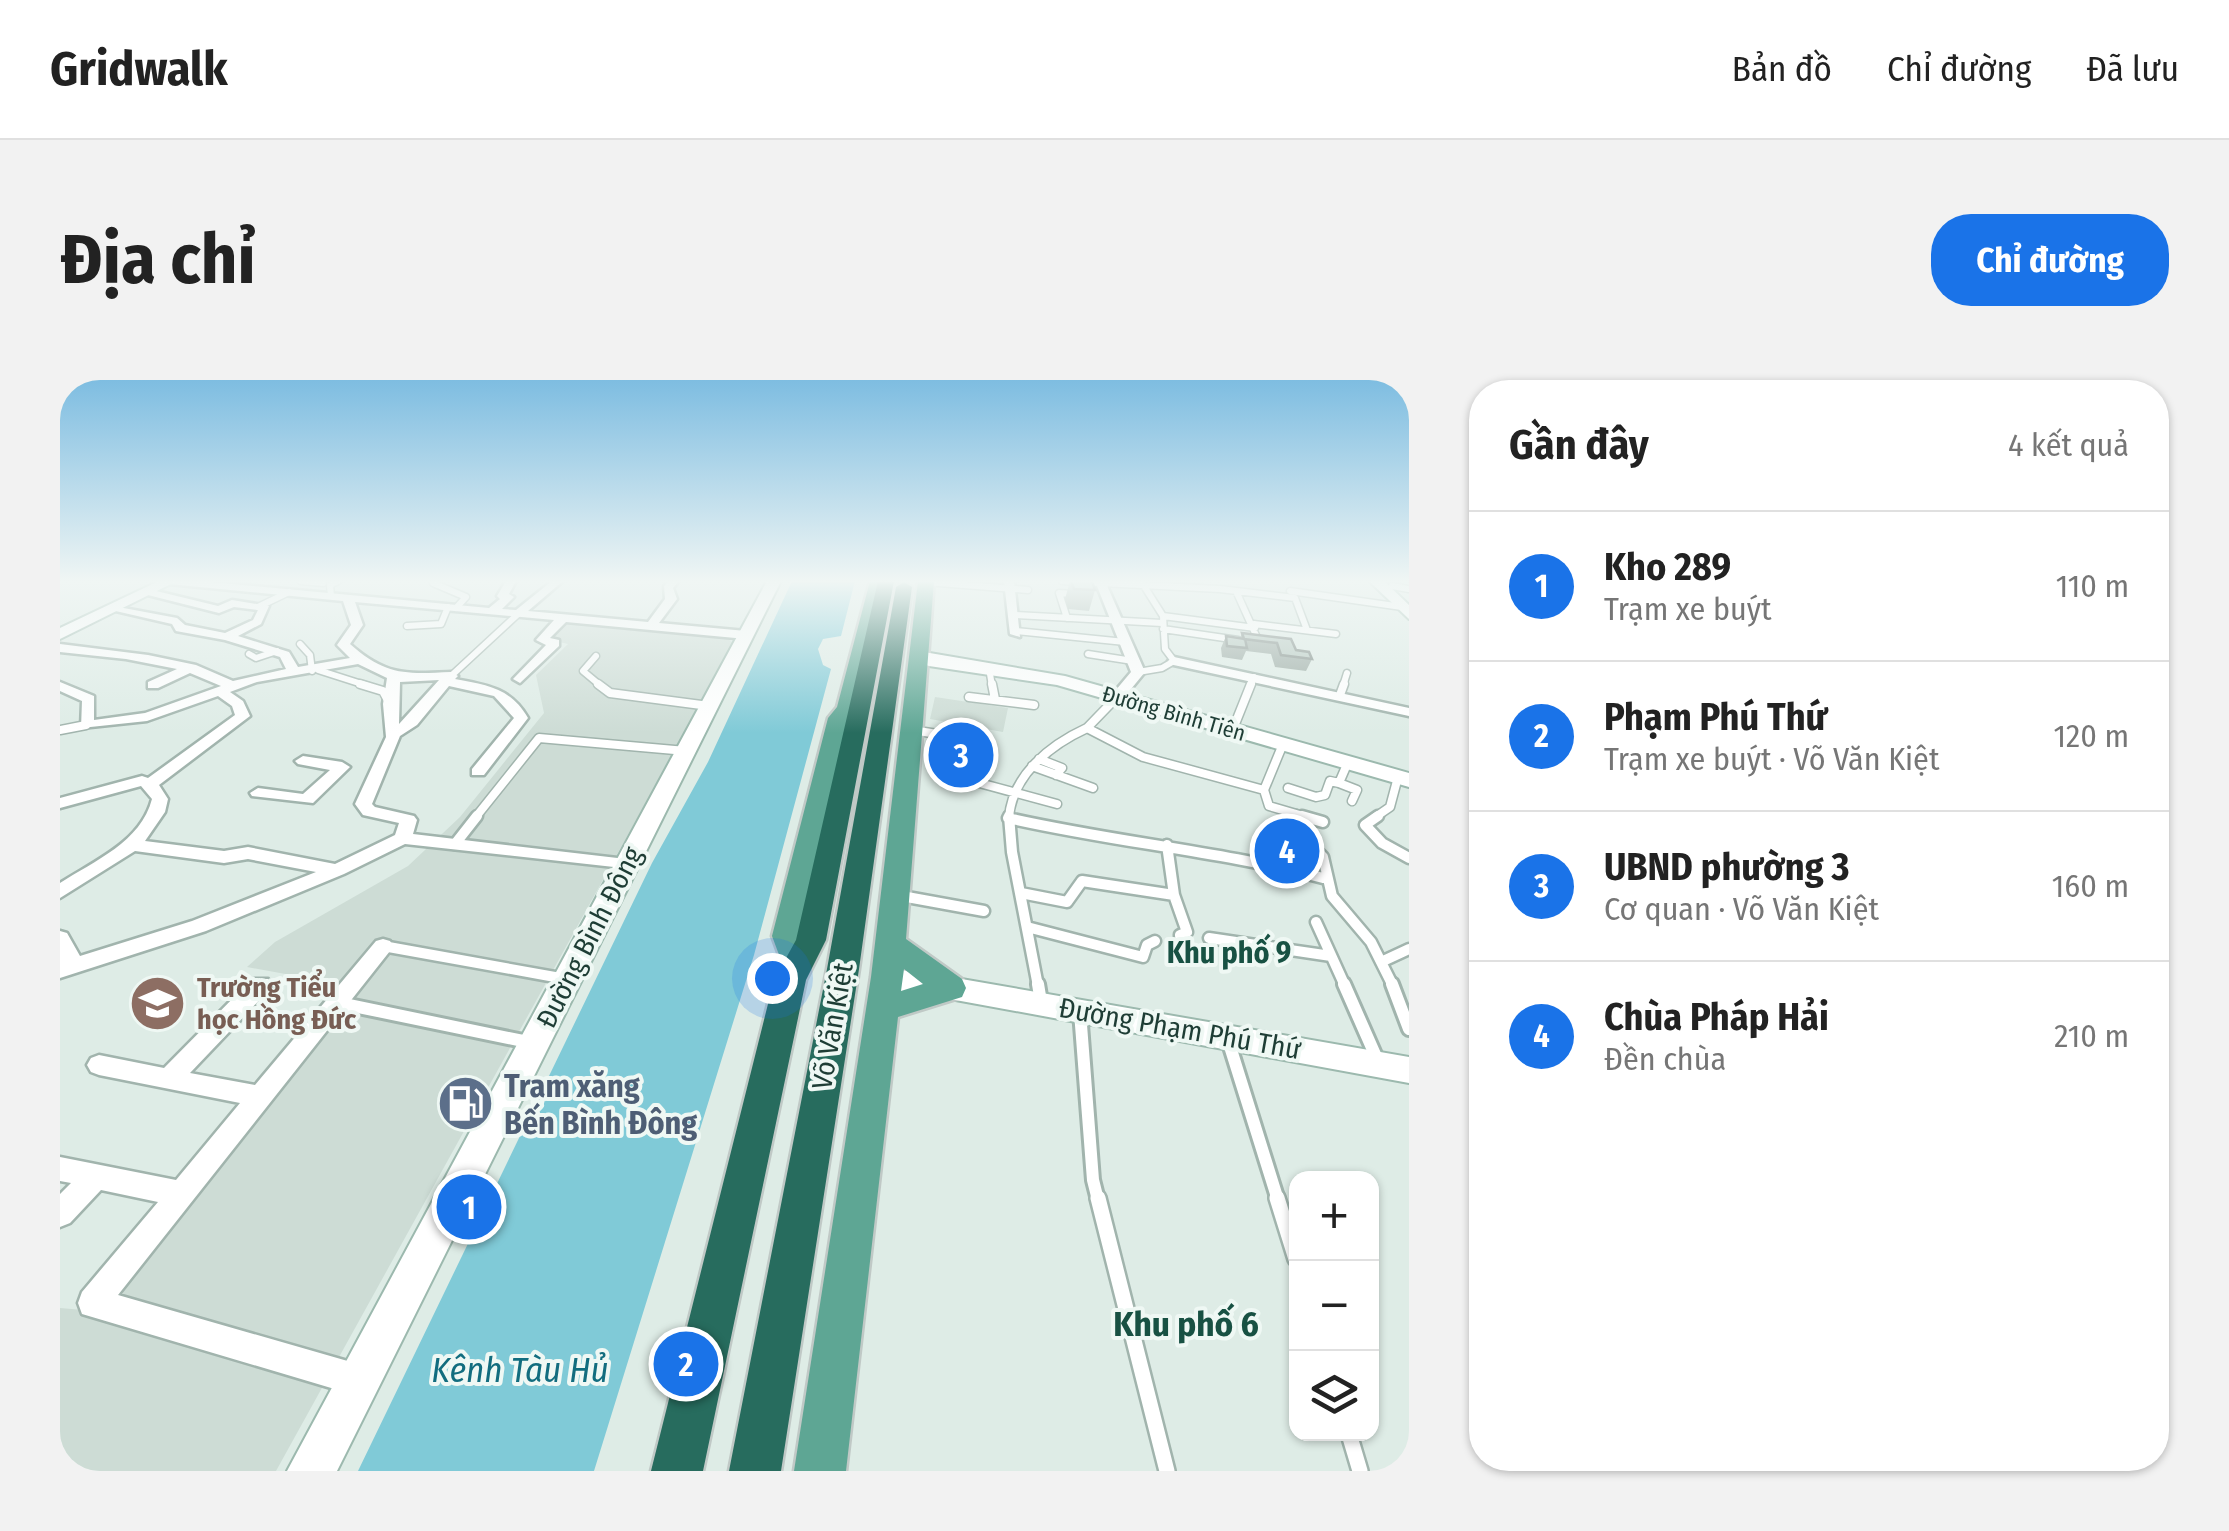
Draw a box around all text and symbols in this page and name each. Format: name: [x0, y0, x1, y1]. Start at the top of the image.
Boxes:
text: Gridwalk: [50, 40, 228, 98]
text: Bản đồ: [1732, 48, 1832, 90]
text: Chỉ đường: [1887, 48, 2031, 90]
text: Đã lưu: [2086, 48, 2179, 90]
button: Chỉ đường: [1931, 214, 2169, 306]
text: Địa chỉ: [60, 218, 256, 302]
text: Gần đây: [1509, 420, 1649, 470]
text: 4 kết quả: [2008, 426, 2129, 464]
text: Kho 289: [1604, 544, 1731, 590]
text: 1: [1535, 567, 1548, 605]
text: 110 m: [2056, 567, 2129, 605]
text: Trạm xe buýt: [1604, 590, 1771, 628]
street label: Đường Bình Tiên: [1099, 680, 1249, 747]
text: Phạm Phú Thứ: [1604, 694, 1828, 740]
text: 2: [1534, 717, 1549, 755]
text: 120 m: [2054, 717, 2129, 755]
pin: 3: [928, 718, 994, 792]
text: Trạm xe buýt · Võ Văn Kiệt: [1604, 740, 1939, 778]
pin: 4: [1254, 814, 1320, 888]
street label: Đường Bình Đông: [530, 840, 650, 1033]
text: UBND phường 3: [1604, 844, 1850, 890]
text: 3: [1534, 867, 1549, 905]
text: 160 m: [2052, 867, 2129, 905]
text: Cơ quan · Võ Văn Kiệt: [1604, 890, 1879, 928]
district label: Khu phố 9: [1167, 933, 1291, 971]
your location: [747, 953, 798, 1004]
street label: Võ Văn Kiệt: [805, 959, 860, 1092]
place label: Trường Tiểu học Hồng Đức: [197, 969, 357, 1036]
school or university icon: Trường Tiểu học Hồng Đức: [128, 973, 188, 1033]
street label: Đường Phạm Phú Thứ: [1056, 991, 1304, 1066]
text: Chùa Pháp Hải: [1604, 994, 1829, 1040]
text: 4: [1533, 1017, 1550, 1055]
text: 210 m: [2054, 1017, 2129, 1055]
text: Đền chùa: [1604, 1040, 1726, 1078]
place label: Trạm xăng Bến Bình Đông: [504, 1067, 697, 1142]
fuel station icon: Trạm xăng Bến Bình Đông: [435, 1074, 495, 1134]
pin: 1: [436, 1170, 502, 1244]
map controls: [1289, 1171, 1379, 1441]
button: +: [1289, 1171, 1379, 1261]
button: −: [1289, 1261, 1379, 1351]
district label: Khu phố 6: [1113, 1302, 1259, 1345]
pin: 2: [654, 1326, 718, 1402]
water label: Kênh Tàu Hủ: [431, 1349, 609, 1391]
button: layers: [1289, 1351, 1379, 1441]

